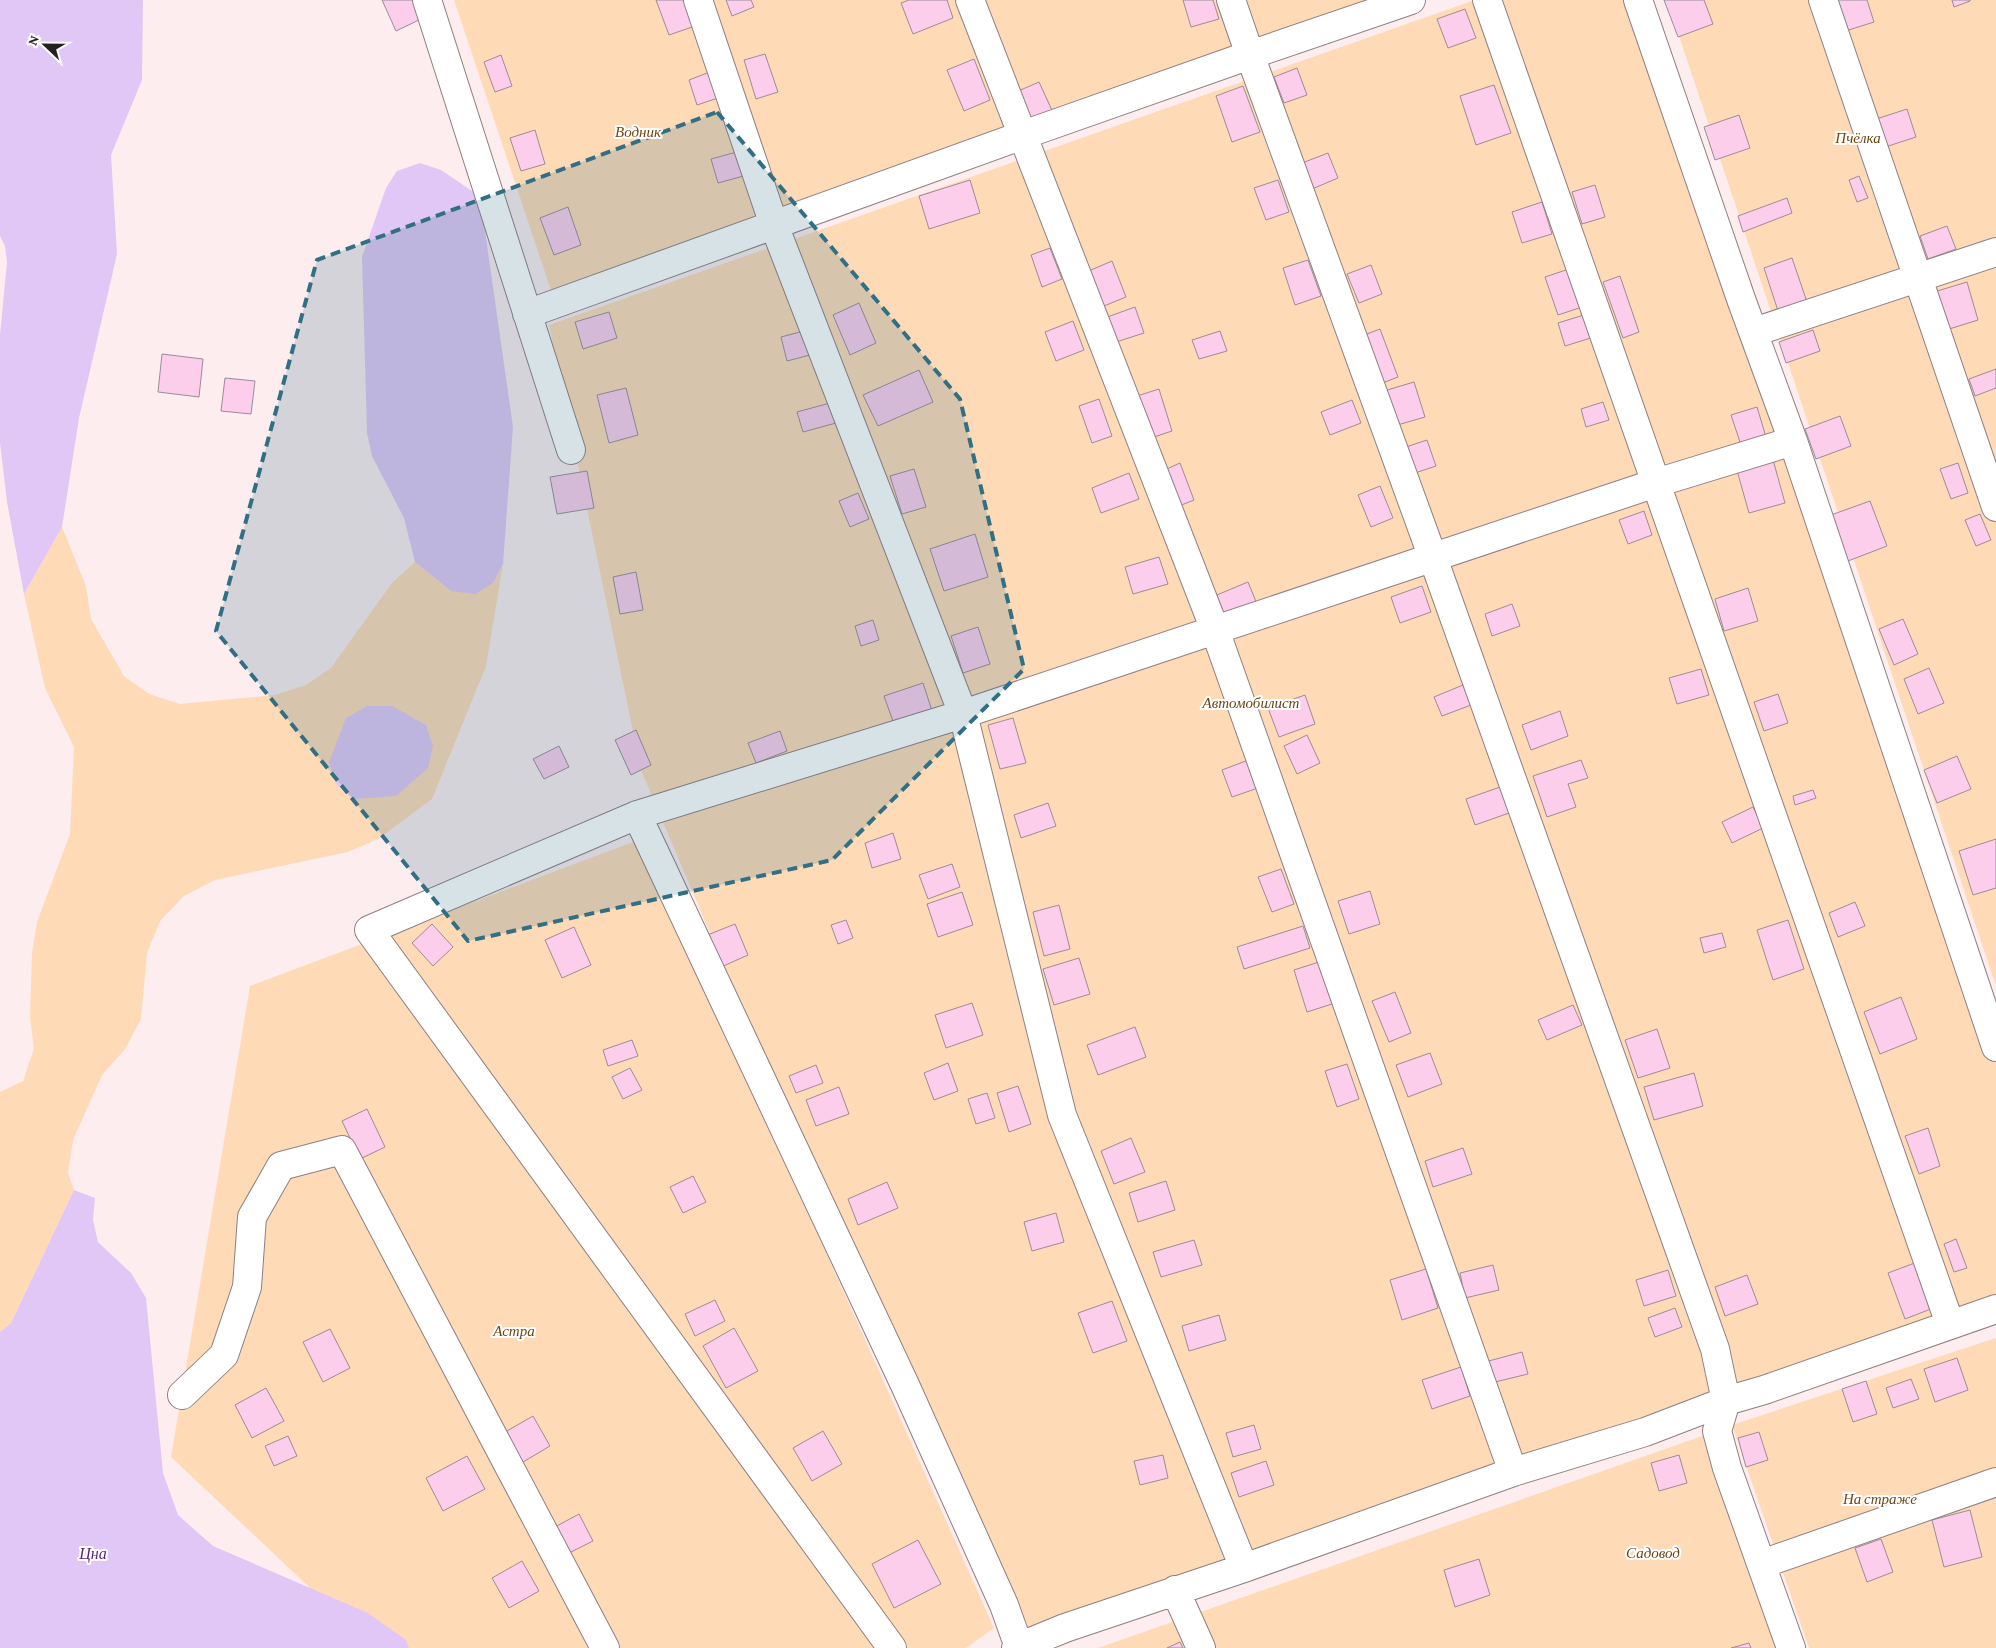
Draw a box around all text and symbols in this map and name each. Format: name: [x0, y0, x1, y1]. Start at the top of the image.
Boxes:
north arrow: [20, 20, 70, 70]
text: N: [24, 32, 42, 48]
park label: Водник: [615, 124, 662, 140]
park label: Пчёлка: [1834, 130, 1881, 146]
park label: Автомобилист: [1202, 695, 1300, 711]
park label: Астра: [492, 1323, 535, 1339]
park label: На страже: [1842, 1491, 1917, 1507]
water label: Цна: [78, 1545, 107, 1563]
park label: Садовод: [1626, 1545, 1680, 1561]

